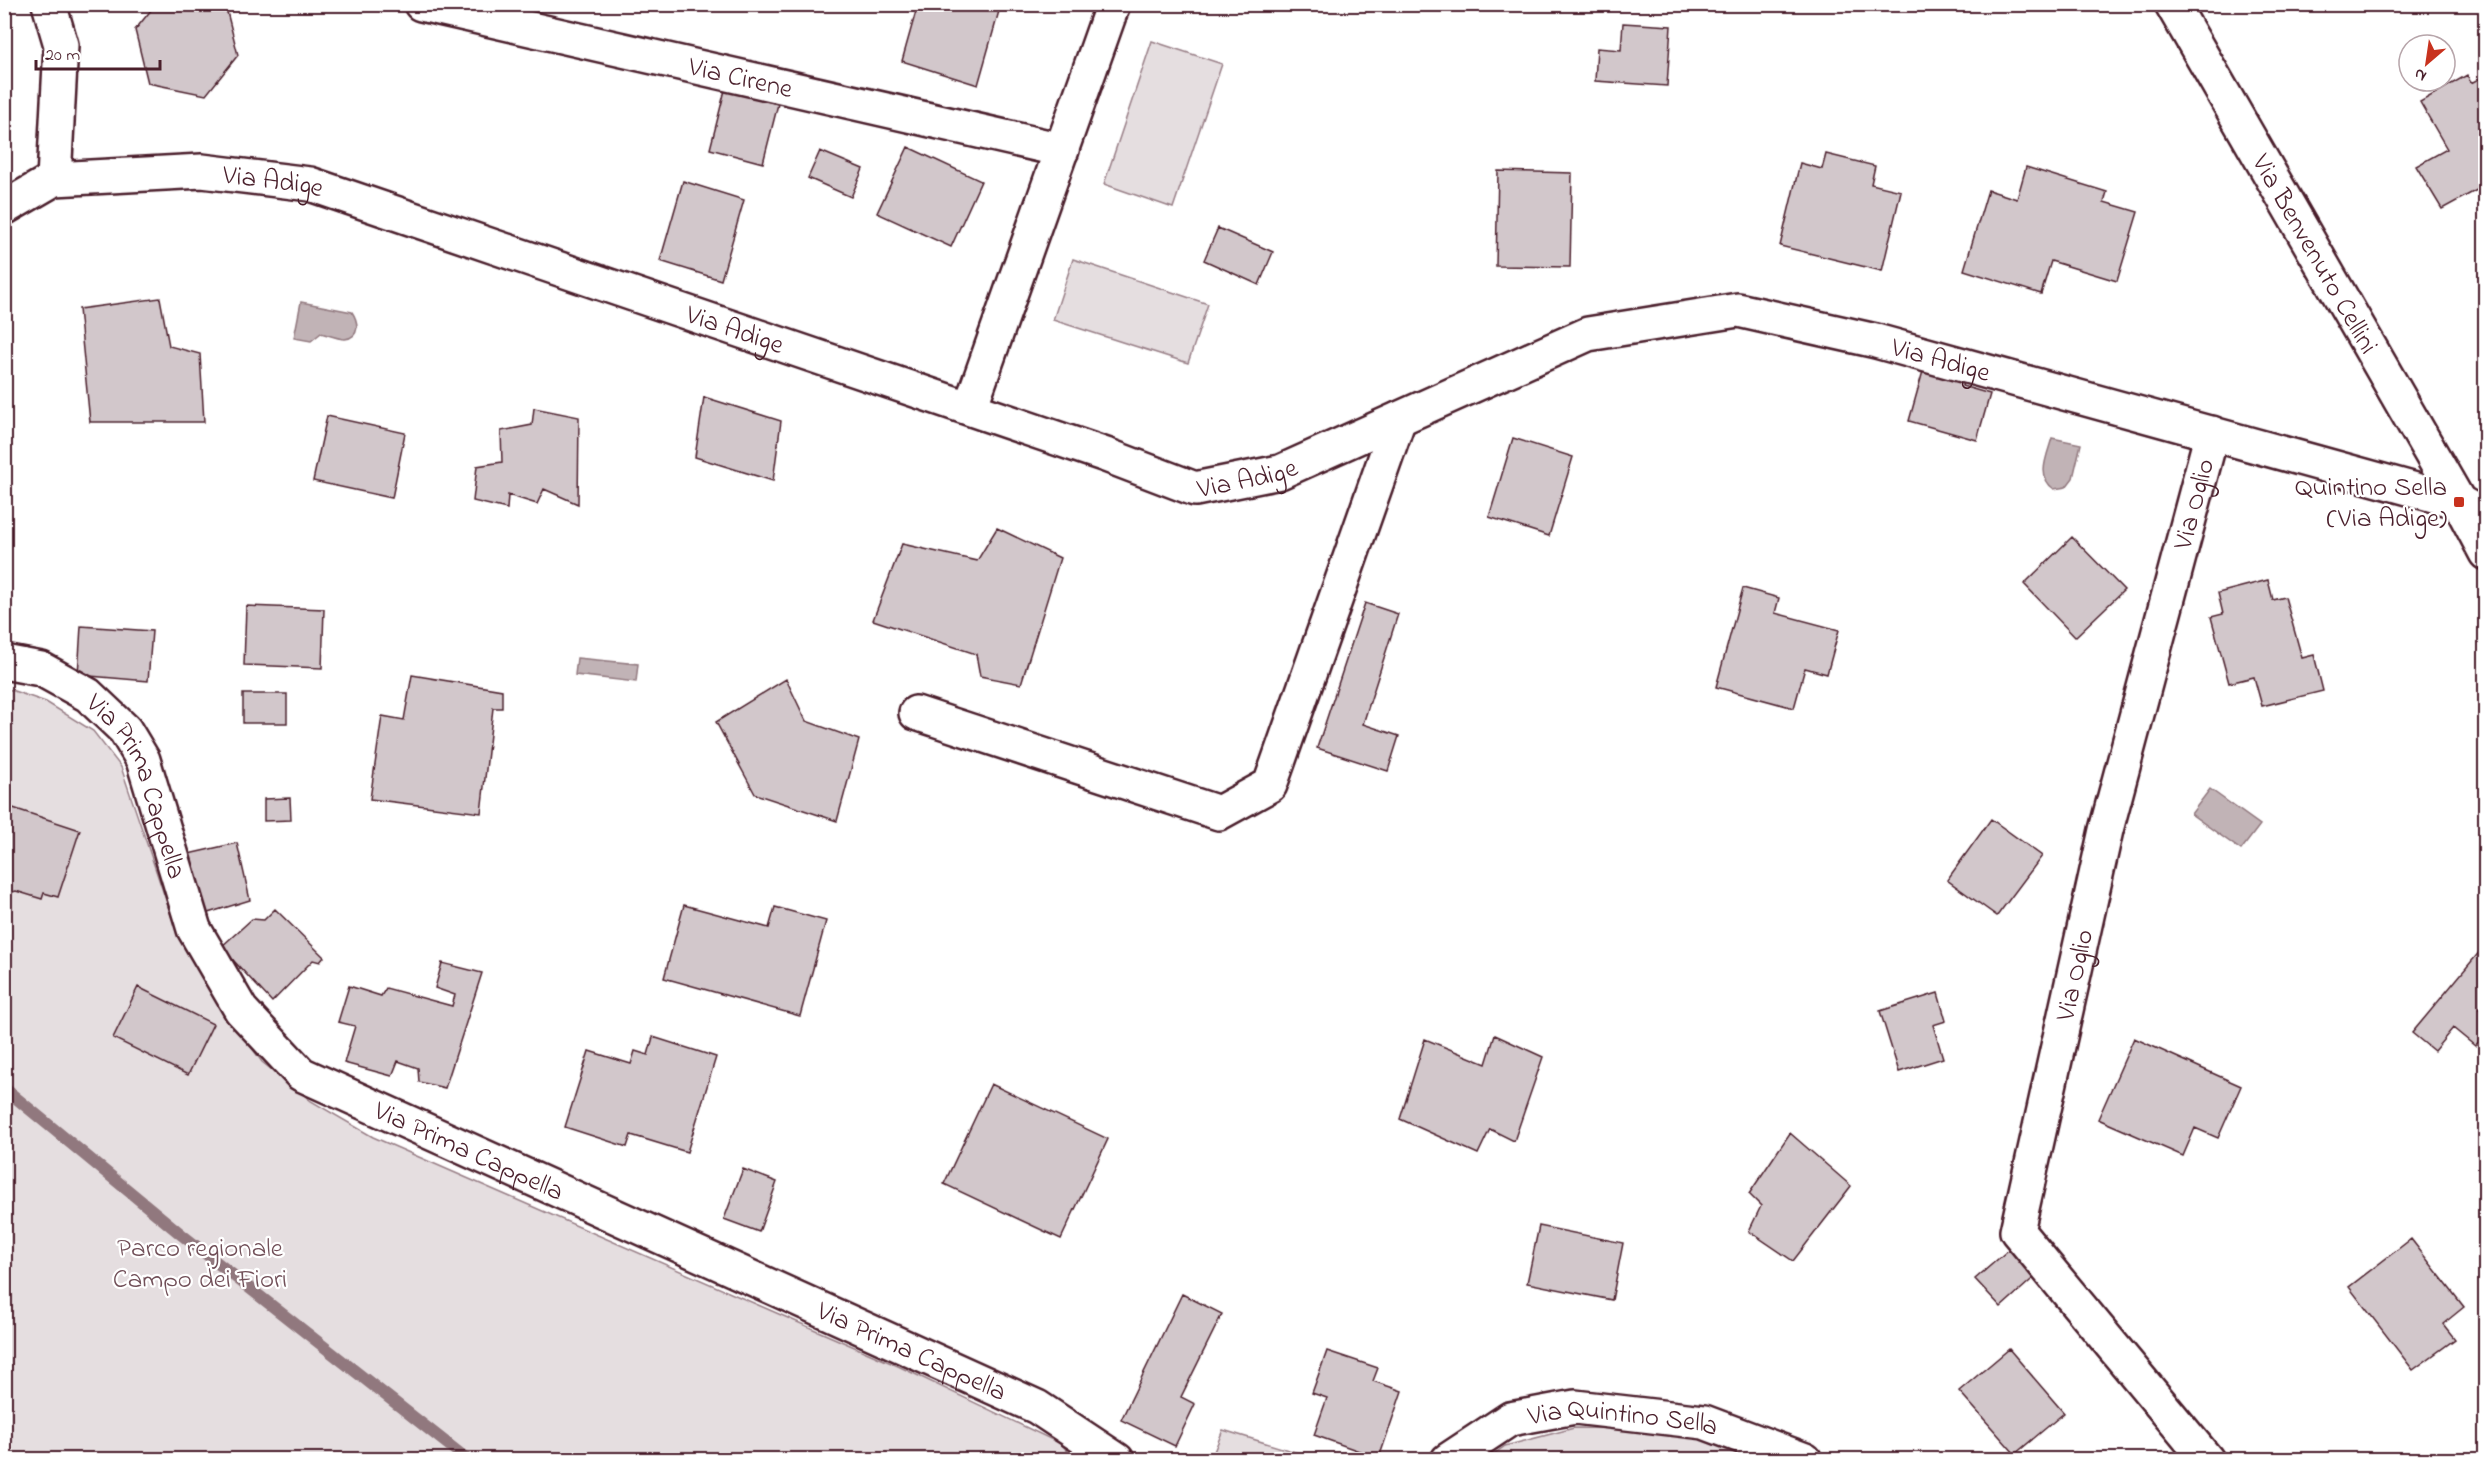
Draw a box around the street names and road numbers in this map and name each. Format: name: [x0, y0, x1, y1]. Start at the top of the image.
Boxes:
street label: Via Cirene: [683, 48, 797, 110]
street label: Via Benvenuto Cellini: [2240, 147, 2387, 362]
street label: Via Adige: [220, 157, 329, 210]
street label: Via Adige: [679, 296, 789, 366]
street label: Via Adige: [1885, 329, 1995, 394]
street label: Via Adige: [1193, 449, 1305, 510]
street label: Via Oglio: [2164, 455, 2226, 555]
street label: Via Prima Cappella: [75, 685, 195, 884]
street label: Via Oglio: [2047, 926, 2105, 1026]
street label: Via Prima Cappella: [366, 1092, 570, 1212]
street label: Via Prima Cappella: [809, 1292, 1012, 1413]
street label: Via Quintino Sella: [1524, 1389, 1724, 1448]

